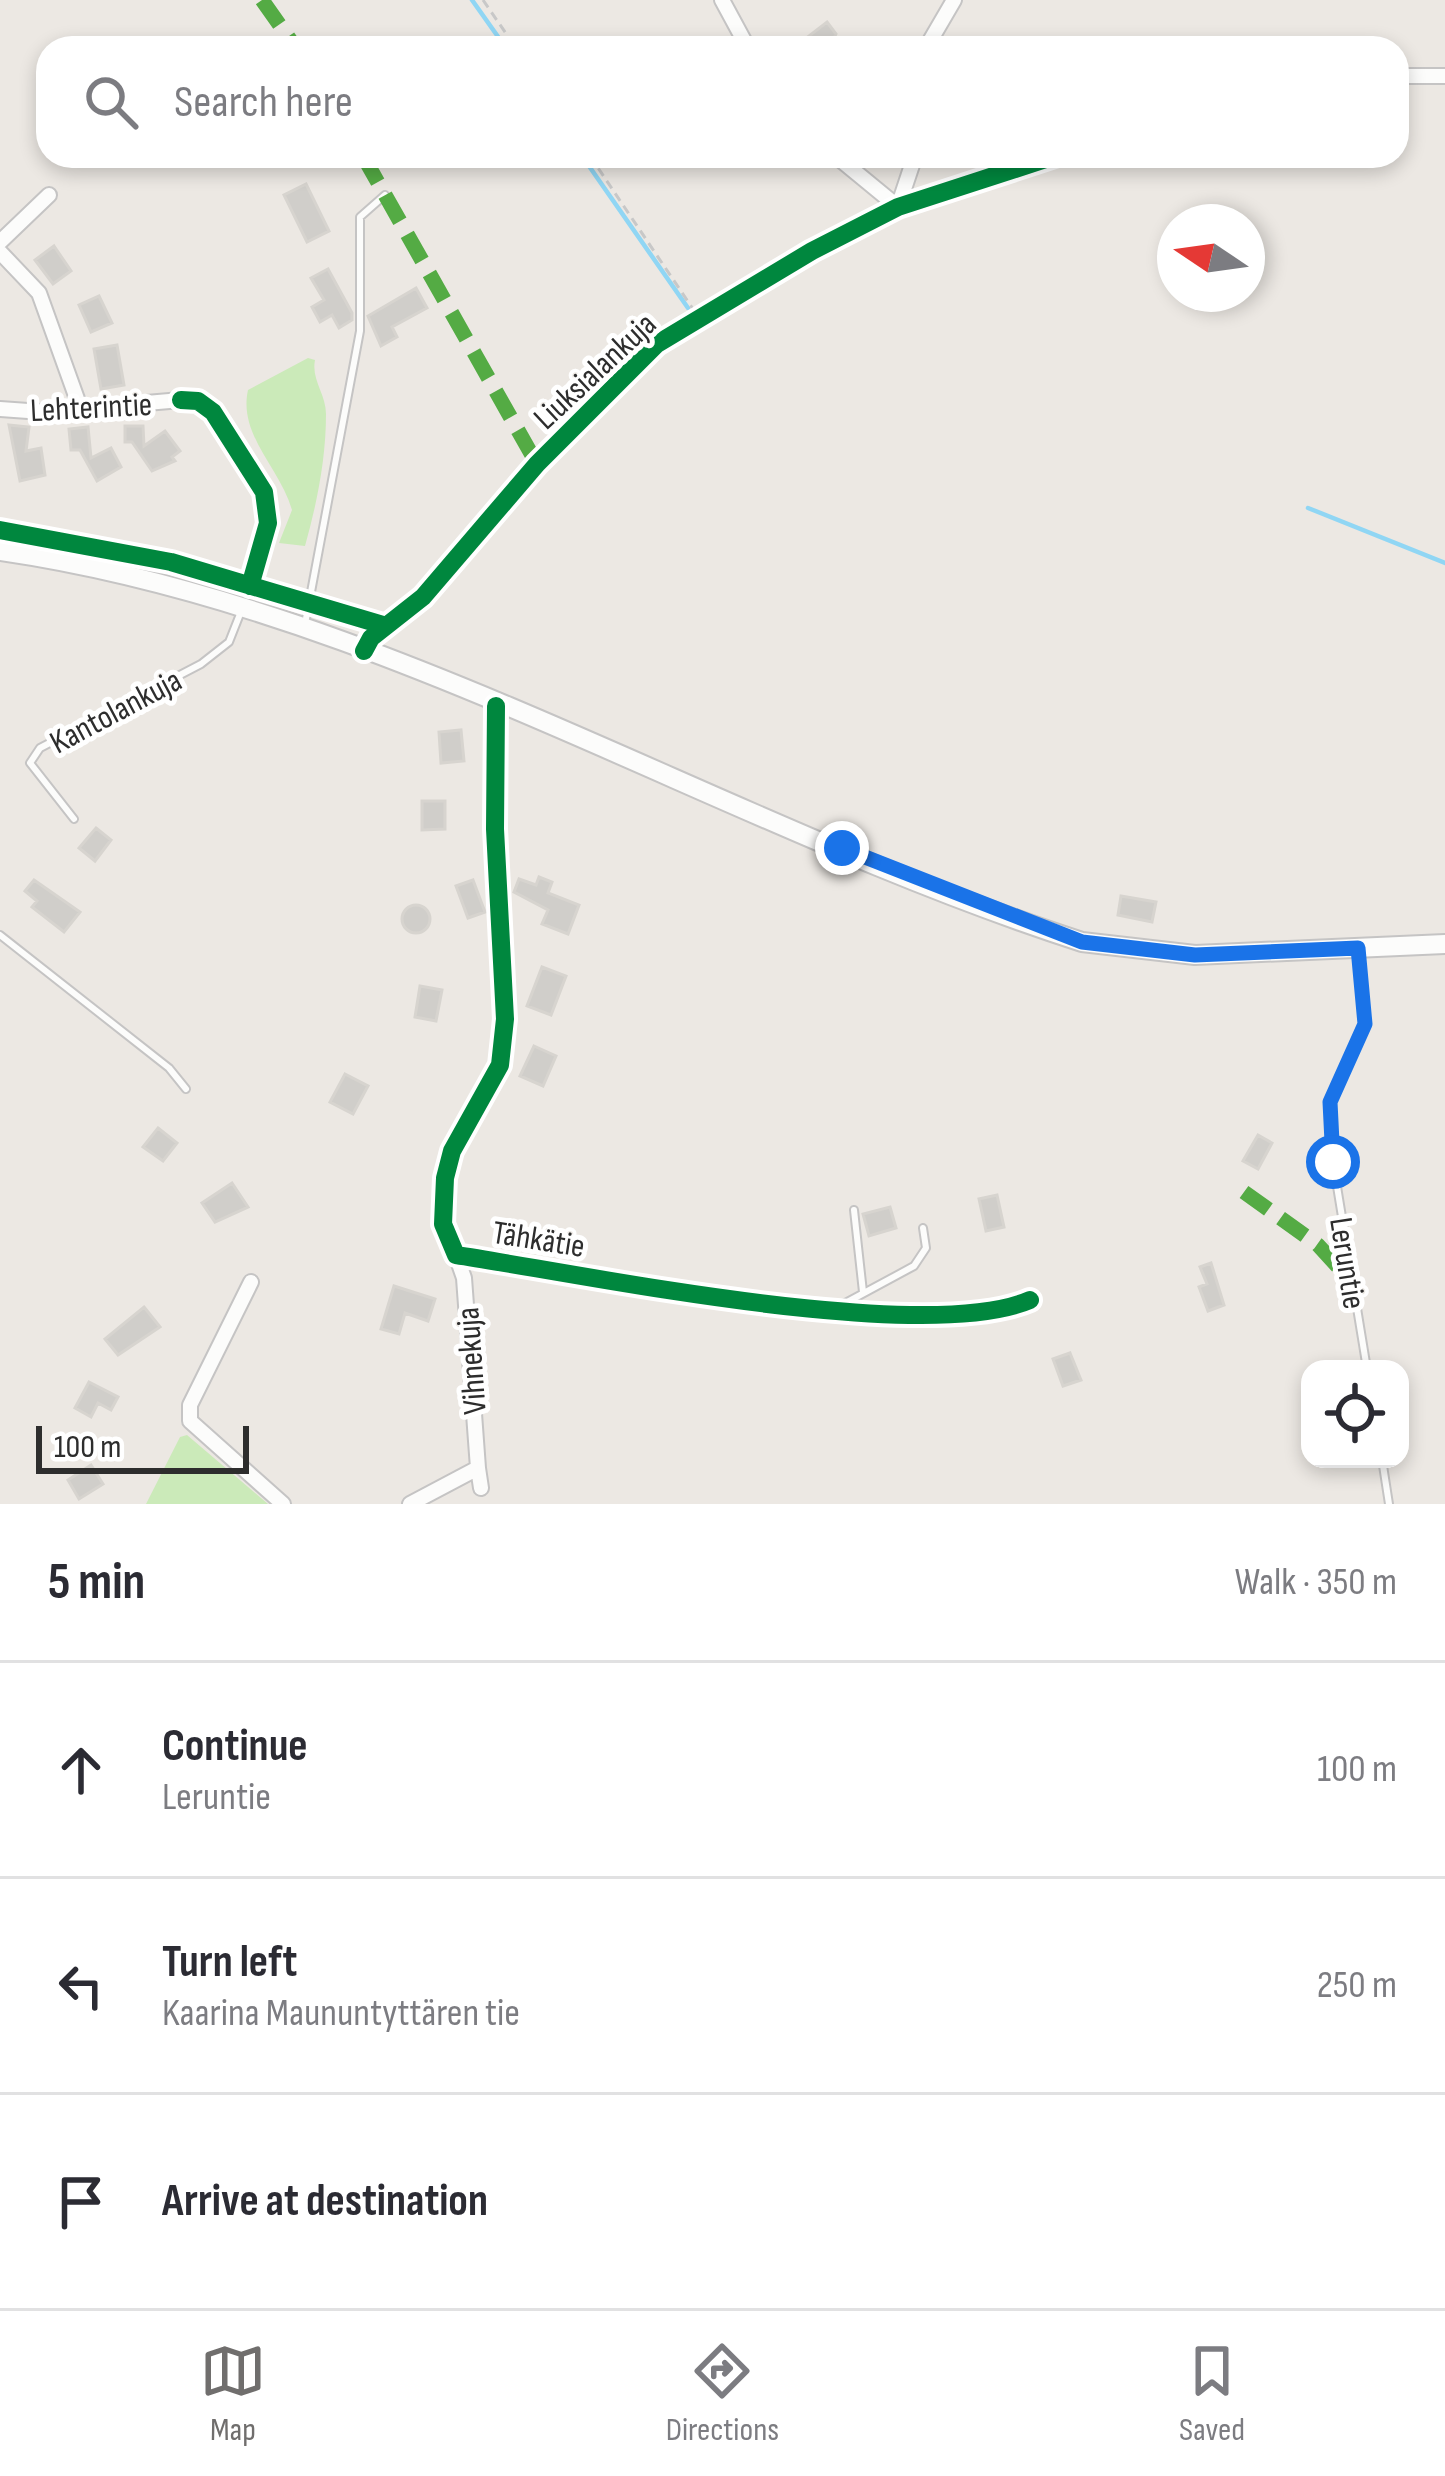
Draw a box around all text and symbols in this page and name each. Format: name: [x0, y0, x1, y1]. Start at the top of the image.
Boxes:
search box: [36, 36, 1409, 168]
icon: search: [78, 69, 144, 135]
text: Search here: [174, 75, 353, 130]
north arrow: [1157, 204, 1265, 312]
street label: Liuksialankuja: [526, 305, 665, 438]
street label: Lehterintie: [29, 385, 153, 431]
street label: Kantolankuja: [43, 660, 189, 763]
route end: [815, 821, 869, 875]
route start: [1306, 1135, 1360, 1189]
street label: Tähkätie: [490, 1213, 588, 1267]
street label: Leruntie: [1320, 1215, 1374, 1312]
street label: Vihnekuja: [448, 1306, 496, 1416]
map controls: [1301, 1360, 1409, 1468]
button: locate: [1301, 1360, 1409, 1468]
scale bar: [36, 1420, 249, 1473]
text: 100 m: [54, 1427, 121, 1467]
text: 5 min: [48, 1552, 145, 1613]
text: Walk · 350 m: [1235, 1559, 1397, 1606]
text: Continue: [162, 1719, 308, 1774]
icon: ahead: [48, 1737, 114, 1803]
text: 100 m: [1317, 1746, 1397, 1793]
text: Leruntie: [162, 1774, 271, 1821]
text: Turn left: [162, 1935, 297, 1990]
icon: left: [48, 1953, 114, 2019]
text: 250 m: [1317, 1962, 1397, 2009]
text: Kaarina Maununtyttären tie: [162, 1990, 520, 2037]
icon: arrive: [48, 2169, 114, 2235]
text: Arrive at destination: [162, 2174, 488, 2229]
tab: Map: [200, 2338, 266, 2450]
tab: Directions: [666, 2338, 779, 2450]
tab: Saved: [1179, 2338, 1245, 2450]

